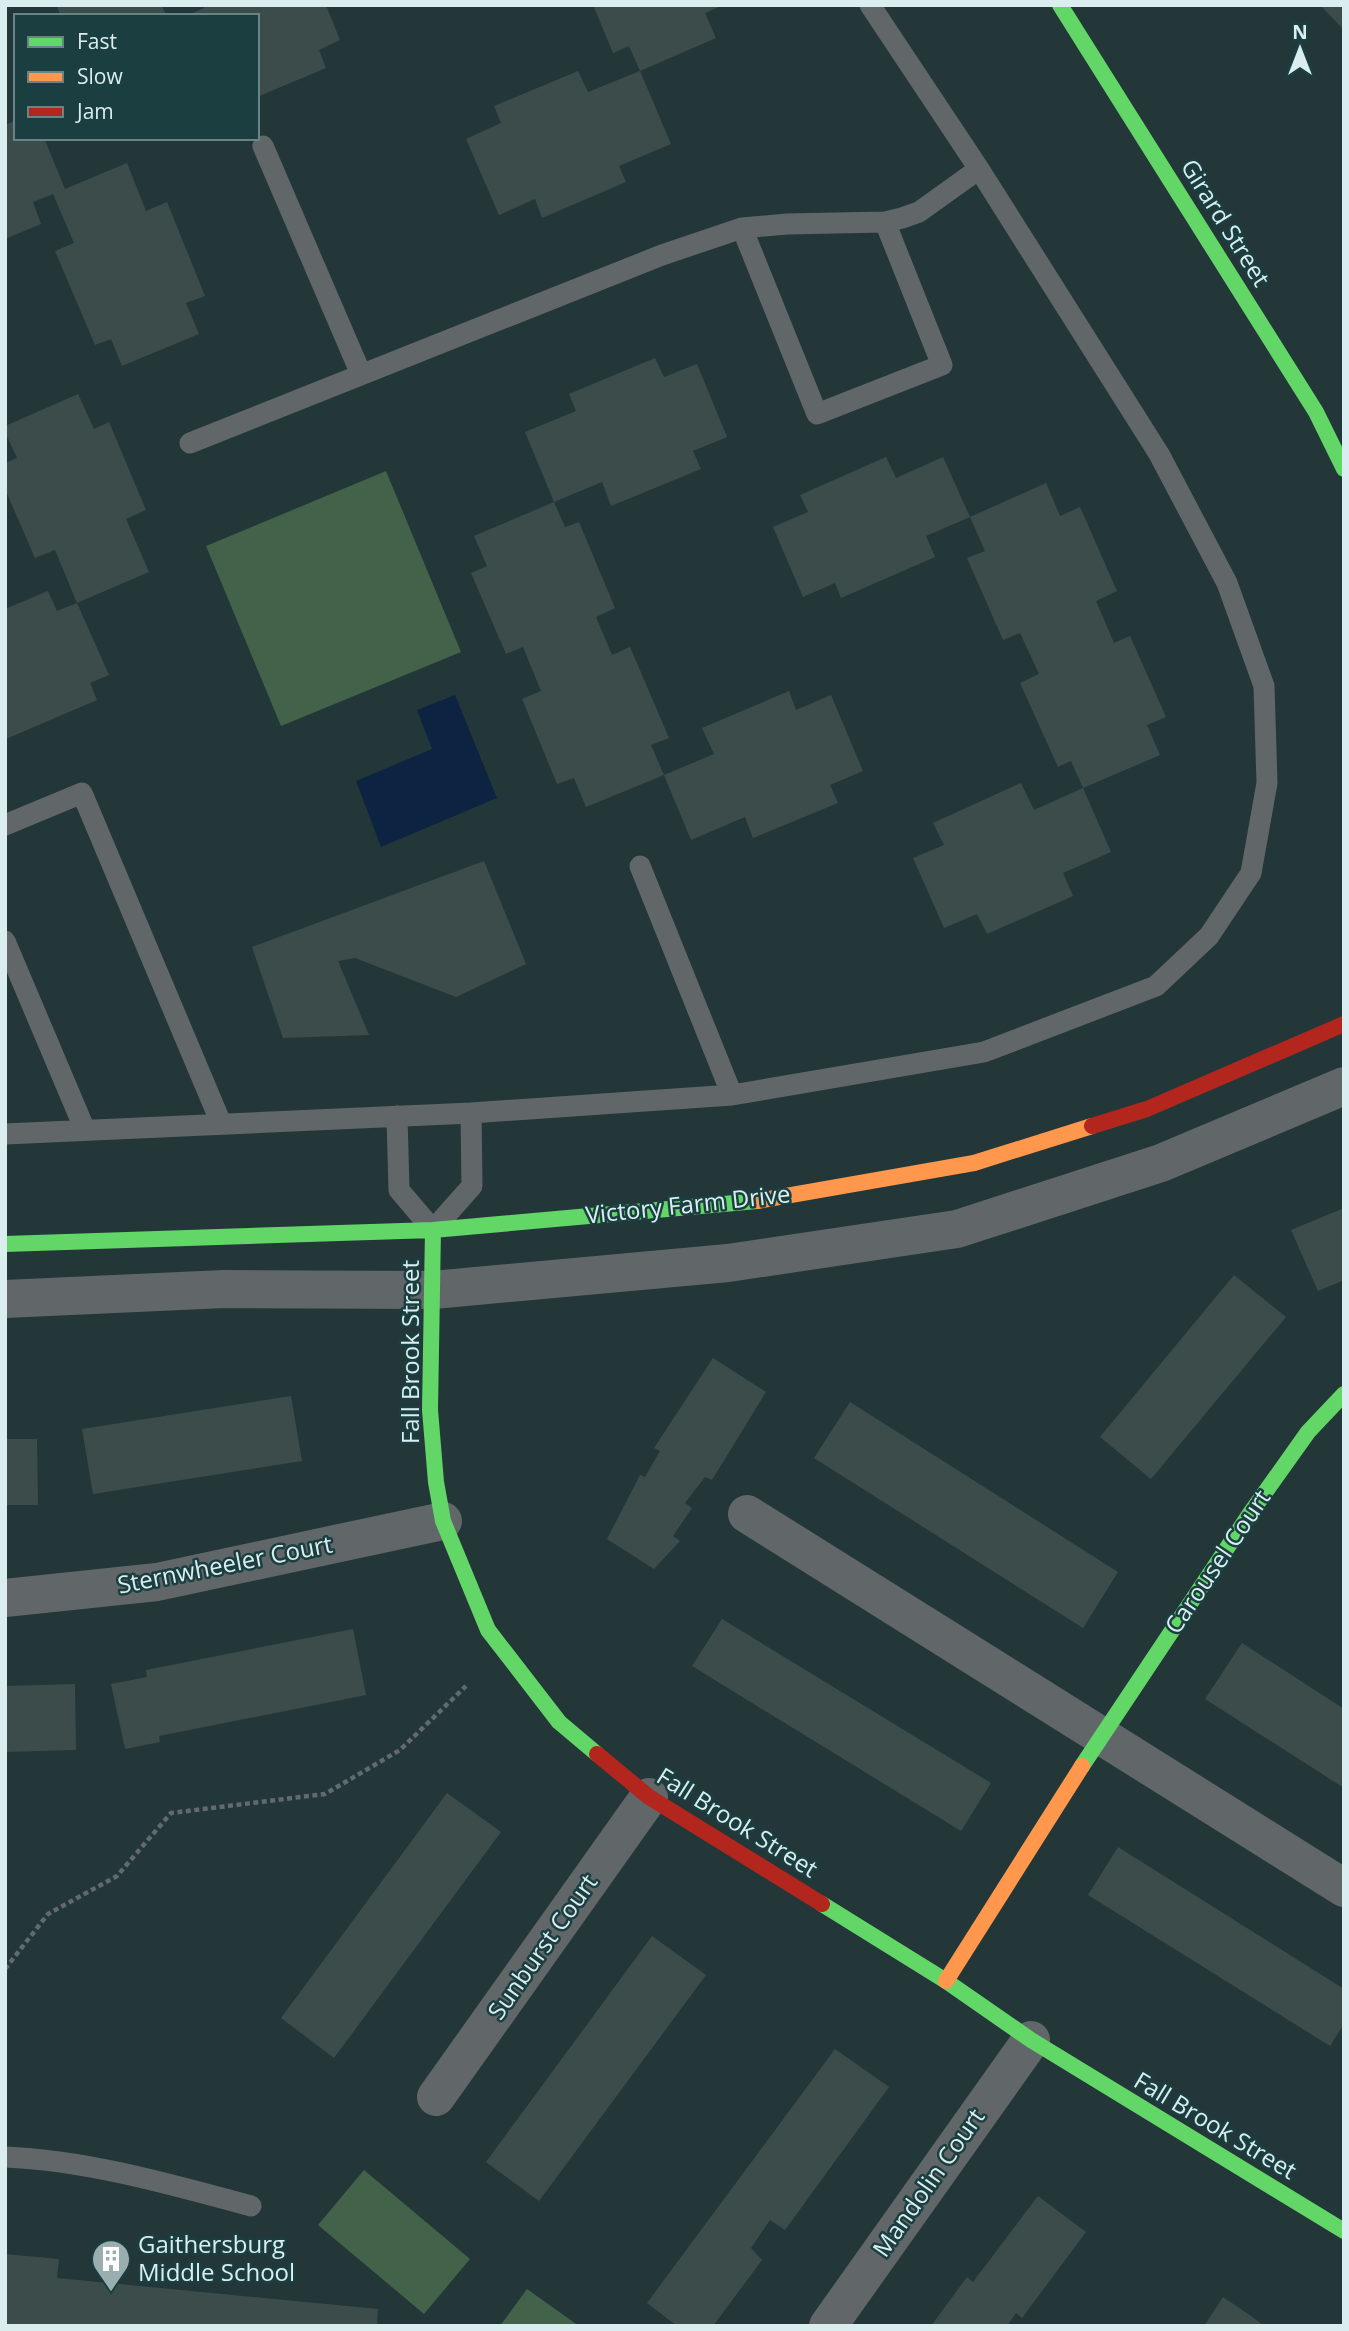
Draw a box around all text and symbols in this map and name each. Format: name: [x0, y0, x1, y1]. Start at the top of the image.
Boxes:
legend: [14, 14, 259, 140]
north arrow: [1265, 14, 1335, 84]
text: N: [1292, 19, 1308, 45]
text: Fast: [77, 27, 117, 55]
text: Slow: [77, 62, 123, 90]
text: Jam: [75, 97, 114, 125]
street label: Girard Street: [1174, 152, 1279, 292]
street label: Victory Farm Drive: [584, 1176, 792, 1231]
street label: Fall Brook Street: [393, 1260, 426, 1444]
street label: Carousel Court: [1156, 1483, 1277, 1640]
street label: Sternwheeler Court: [114, 1527, 335, 1601]
street label: Fall Brook Street: [651, 1759, 825, 1885]
street label: Sunburst Court: [479, 1867, 604, 2026]
street label: Fall Brook Street: [1128, 2063, 1303, 2186]
street label: Mandolin Court: [864, 2101, 991, 2263]
place label: Gaithersburg Middle School: [138, 2227, 295, 2288]
building icon: Gaithersburg Middle School: [90, 2238, 132, 2293]

